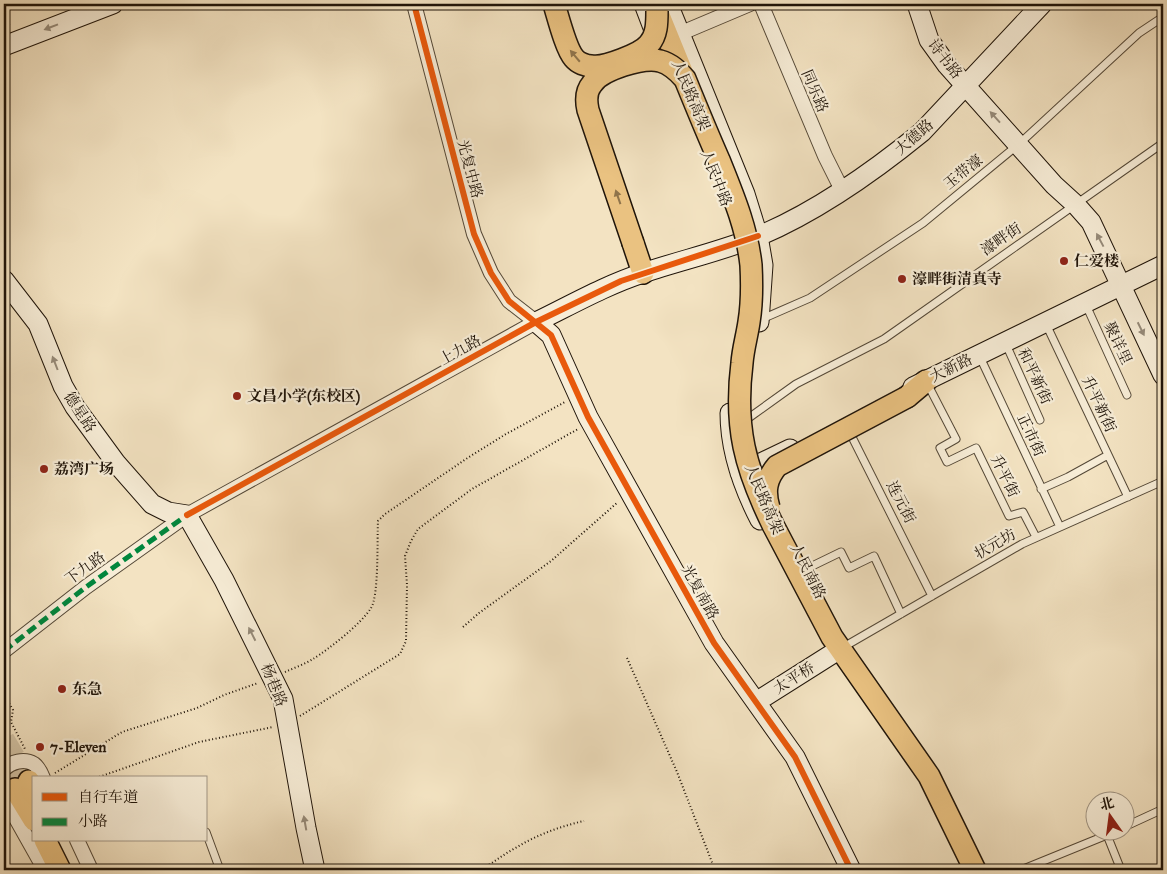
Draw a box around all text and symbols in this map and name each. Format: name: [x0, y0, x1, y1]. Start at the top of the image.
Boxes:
one-way arrow: [44, 24, 59, 32]
street label: 诗书路: [924, 36, 966, 82]
one-way arrow: [569, 49, 580, 62]
street label: 人民路高架: [668, 57, 714, 133]
street label: 同乐路: [798, 67, 832, 115]
one-way arrow: [989, 112, 1001, 124]
street label: 大德路: [891, 115, 937, 159]
street label: 光复中路: [454, 138, 486, 200]
street label: 人民中路: [696, 147, 736, 209]
street label: 玉带濠: [940, 151, 986, 193]
one-way arrow: [613, 189, 621, 204]
street label: 濠畔街: [977, 219, 1025, 259]
one-way arrow: [1096, 233, 1104, 247]
place label: 仁爱楼: [1074, 252, 1119, 270]
marker: 仁爱楼: [1058, 255, 1070, 267]
place label: 濠畔街清真寺: [912, 270, 1002, 288]
marker: 濠畔街清真寺: [896, 273, 908, 285]
street label: 聚详里: [1100, 319, 1136, 367]
one-way arrow: [1137, 322, 1145, 336]
street label: 上九路: [436, 331, 484, 369]
street label: 和平新街: [1014, 345, 1056, 407]
street label: 大新路: [927, 350, 975, 386]
one-way arrow: [50, 356, 58, 370]
street label: 升平新街: [1078, 373, 1120, 435]
place label: 文昌小学(东校区): [247, 387, 360, 406]
street label: 德星路: [60, 388, 100, 436]
marker: 文昌小学(东校区): [231, 390, 243, 402]
street label: 正市街: [1013, 411, 1049, 459]
street label: 升平街: [987, 452, 1023, 500]
place label: 荔湾广场: [54, 460, 114, 478]
street label: 人民路高架: [741, 461, 787, 537]
marker: 荔湾广场: [38, 463, 50, 475]
street label: 连元街: [883, 478, 919, 526]
street label: 状元坊: [971, 525, 1019, 563]
street label: 人民南路: [786, 540, 830, 602]
street label: 下九路: [62, 547, 108, 589]
street label: 光复南路: [678, 561, 722, 623]
one-way arrow: [248, 627, 256, 642]
street label: 太平桥: [770, 658, 818, 698]
street label: 杨巷路: [257, 661, 291, 709]
place label: 东急: [72, 680, 102, 698]
marker: 东急: [56, 683, 68, 695]
place label: 7-Eleven: [50, 738, 107, 756]
marker: 7-Eleven: [34, 741, 46, 753]
legend: [32, 776, 208, 842]
text: 自行车道: [78, 788, 138, 806]
north arrow: [1084, 792, 1134, 842]
text: 北: [1098, 794, 1116, 814]
text: 小路: [78, 812, 108, 830]
one-way arrow: [301, 814, 309, 830]

